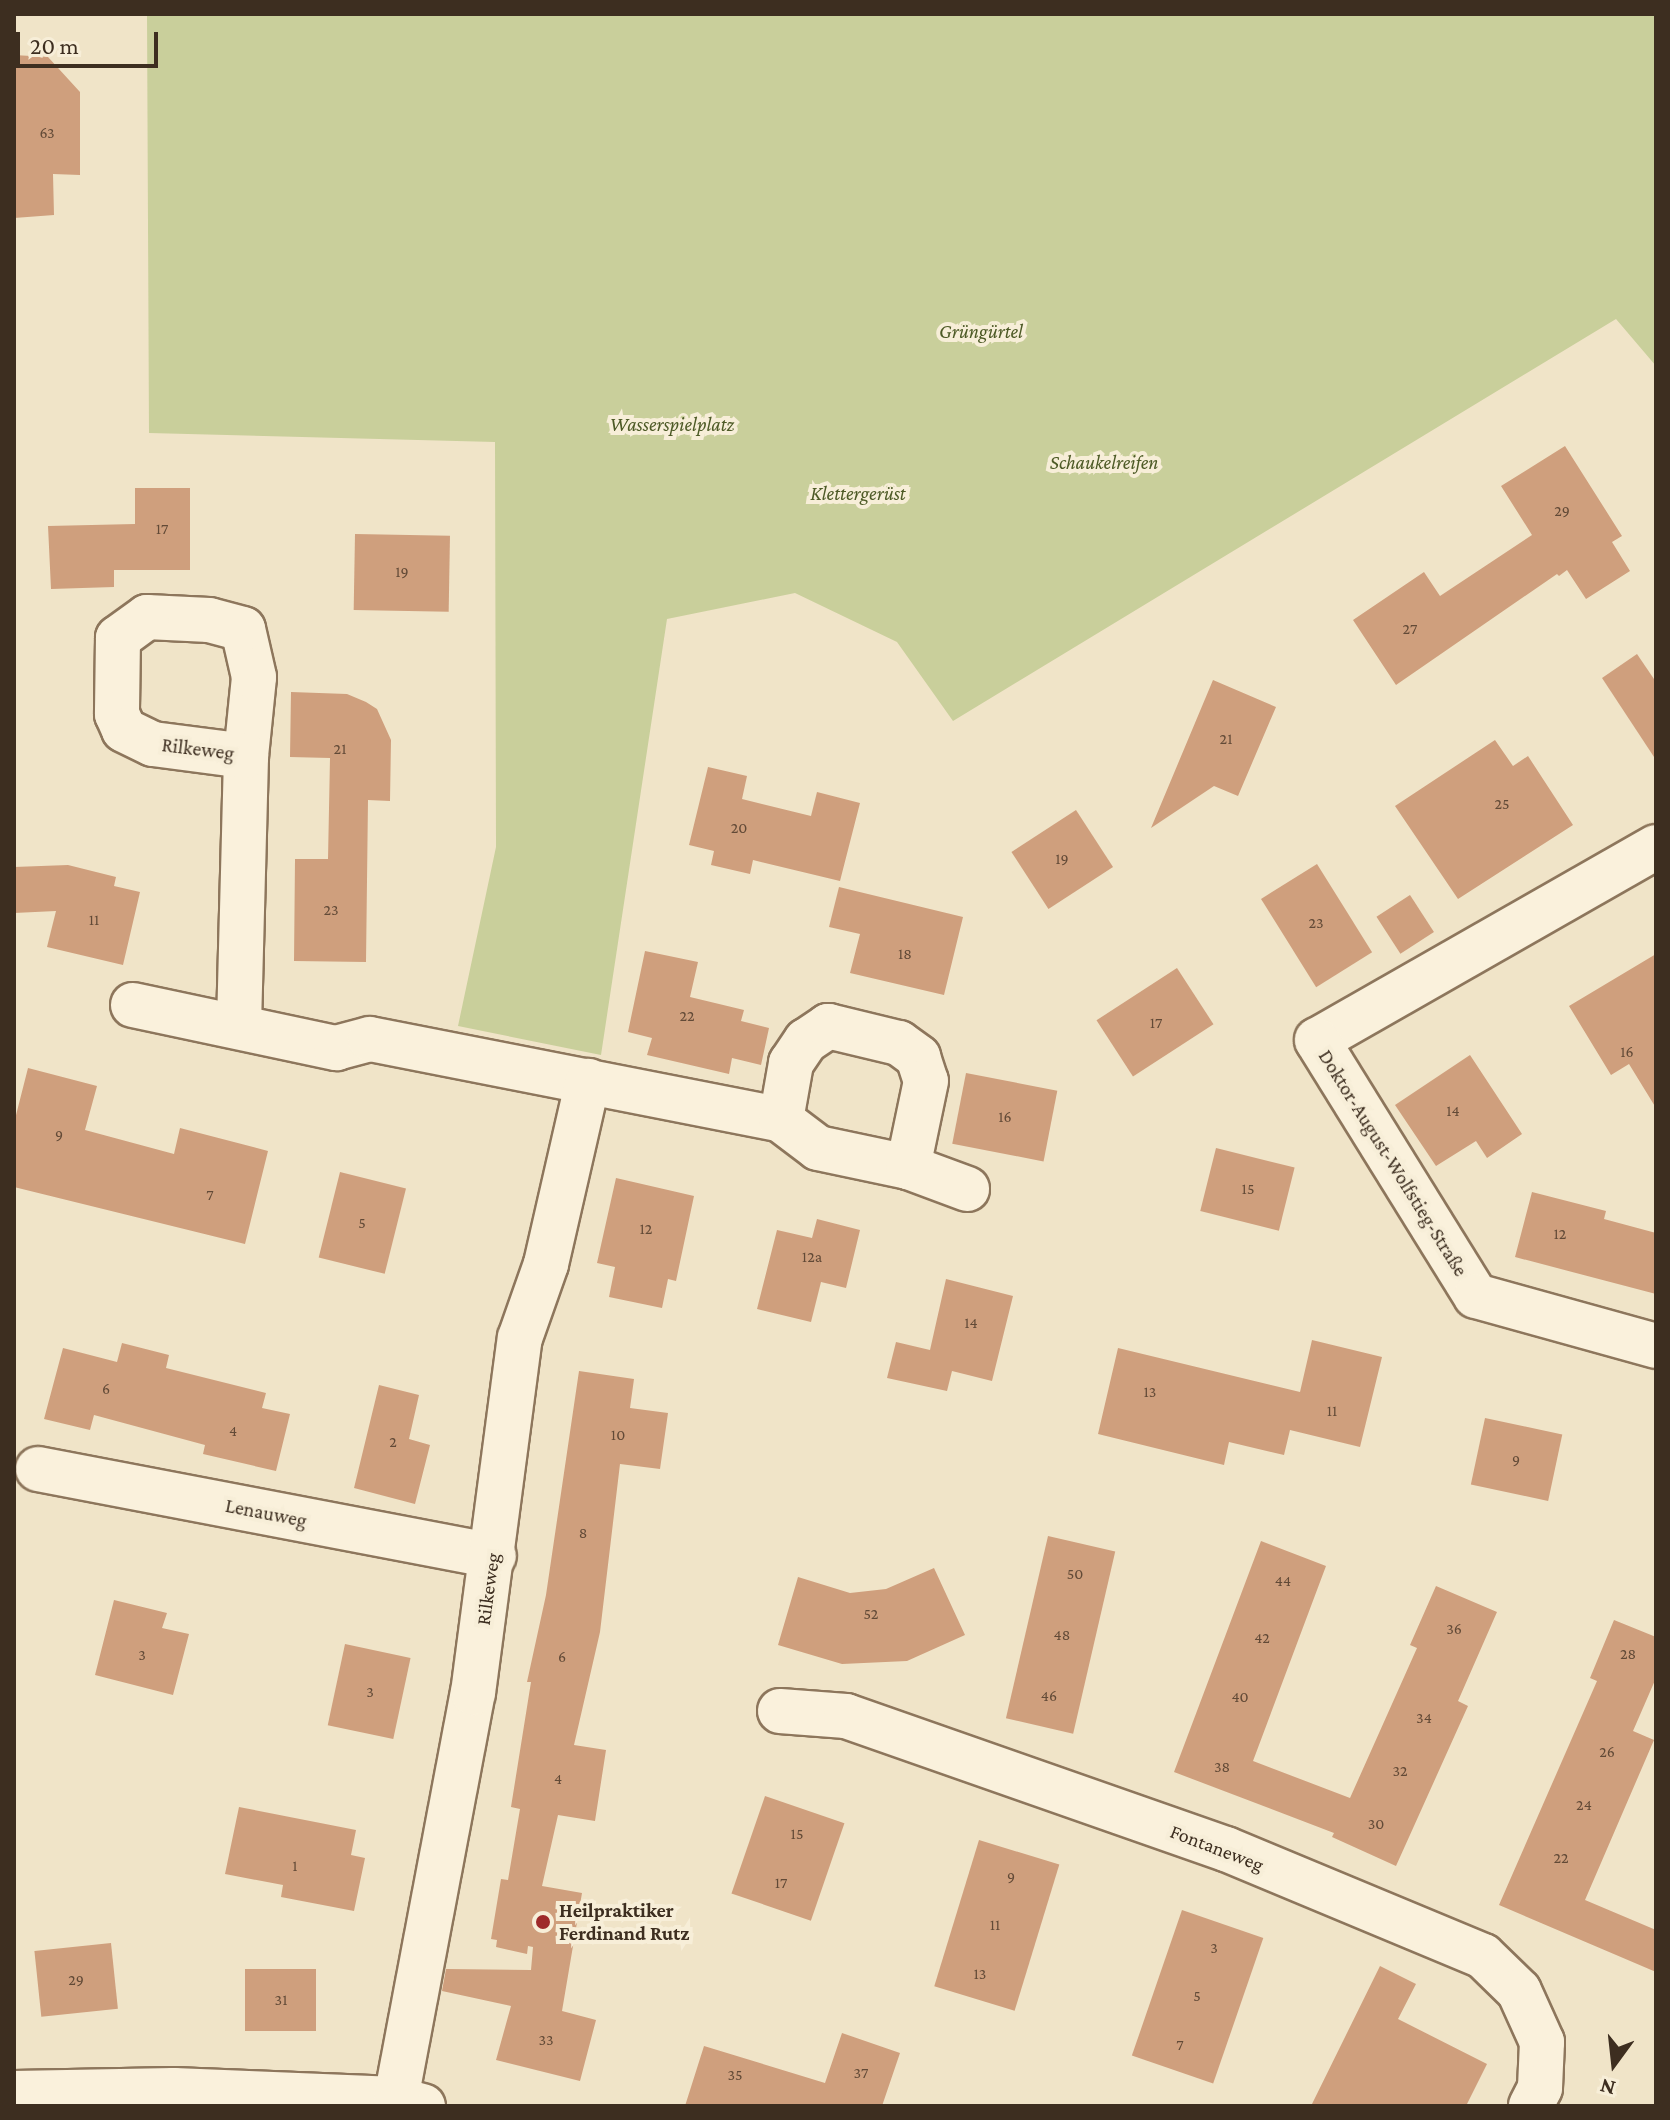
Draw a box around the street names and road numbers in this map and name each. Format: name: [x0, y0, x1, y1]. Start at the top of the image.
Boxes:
street label: Rilkeweg: [160, 733, 236, 765]
street label: Doktor-August-Wolfstieg-Straße: [1313, 1045, 1473, 1281]
street label: Lenauweg: [223, 1493, 309, 1533]
street label: Rilkeweg: [471, 1551, 505, 1627]
street label: Fontaneweg: [1167, 1819, 1267, 1877]

